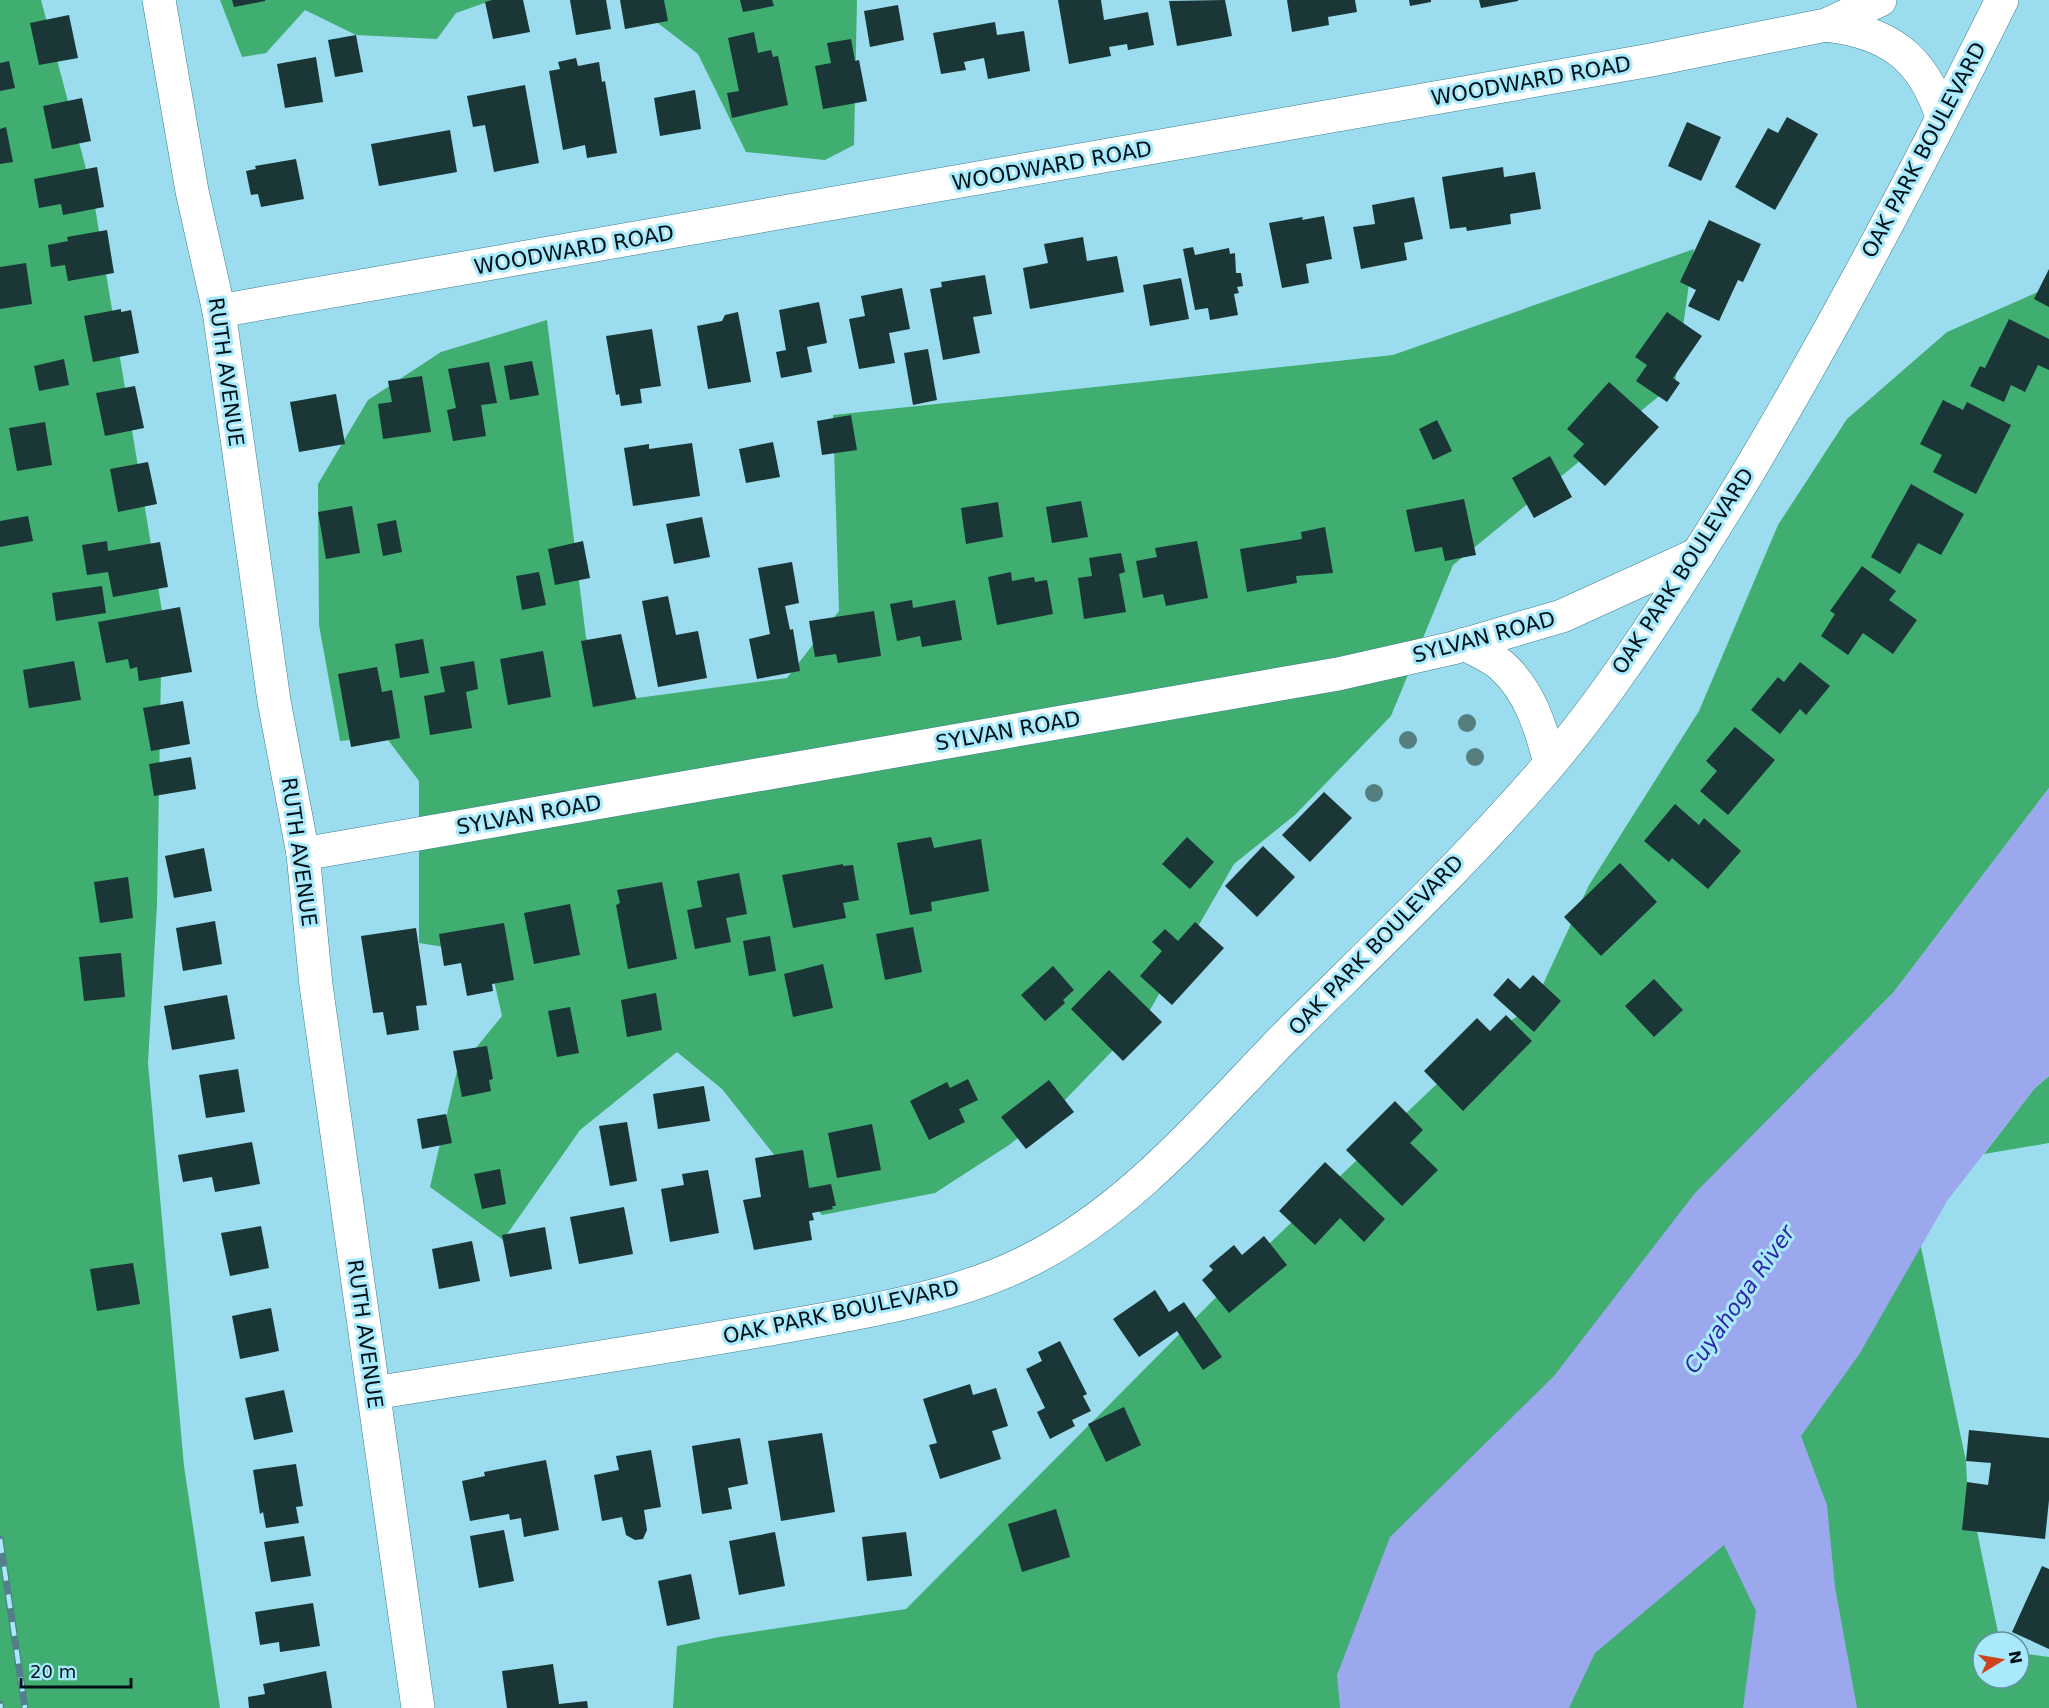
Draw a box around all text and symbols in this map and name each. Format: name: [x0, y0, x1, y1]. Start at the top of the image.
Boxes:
street label: OAK PARK BOULEVARD: [1857, 38, 1991, 262]
street label: WOODWARD ROAD: [1429, 52, 1633, 110]
street label: WOODWARD ROAD: [950, 137, 1154, 195]
street label: WOODWARD ROAD: [472, 221, 676, 279]
street label: RUTH AVENUE: [204, 296, 248, 448]
street label: OAK PARK BOULEVARD: [1607, 464, 1759, 678]
street label: SYLVAN ROAD: [1410, 606, 1558, 668]
street label: SYLVAN ROAD: [934, 706, 1082, 756]
street label: RUTH AVENUE: [277, 776, 321, 928]
street label: SYLVAN ROAD: [455, 790, 603, 840]
street label: OAK PARK BOULEVARD: [1284, 850, 1468, 1040]
water label: Cuyahoga River: [1679, 1219, 1801, 1378]
street label: RUTH AVENUE: [343, 1258, 387, 1410]
street label: OAK PARK BOULEVARD: [721, 1275, 961, 1349]
north arrow: [1971, 1630, 2031, 1690]
text: N: [2005, 1649, 2026, 1666]
scale bar: [21, 1651, 130, 1689]
text: 20 m: [30, 1661, 76, 1682]

